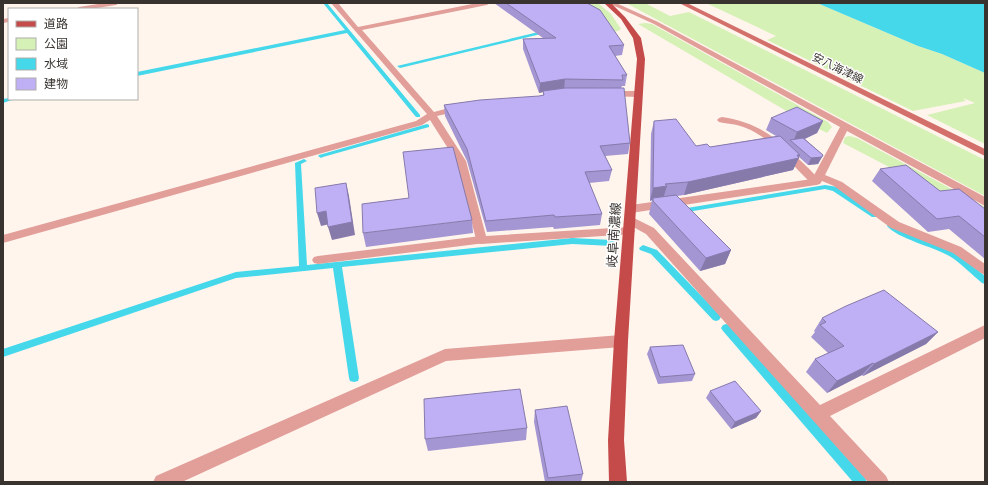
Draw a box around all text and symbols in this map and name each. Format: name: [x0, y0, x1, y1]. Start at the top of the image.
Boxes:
legend: [8, 8, 138, 100]
text: 道路: [44, 15, 68, 32]
text: 公園: [44, 35, 68, 52]
street label: 安八海津線: [810, 49, 866, 87]
text: 水域: [44, 55, 68, 72]
text: 建物: [44, 75, 68, 92]
street label: 岐阜南濃線: [602, 202, 626, 268]

